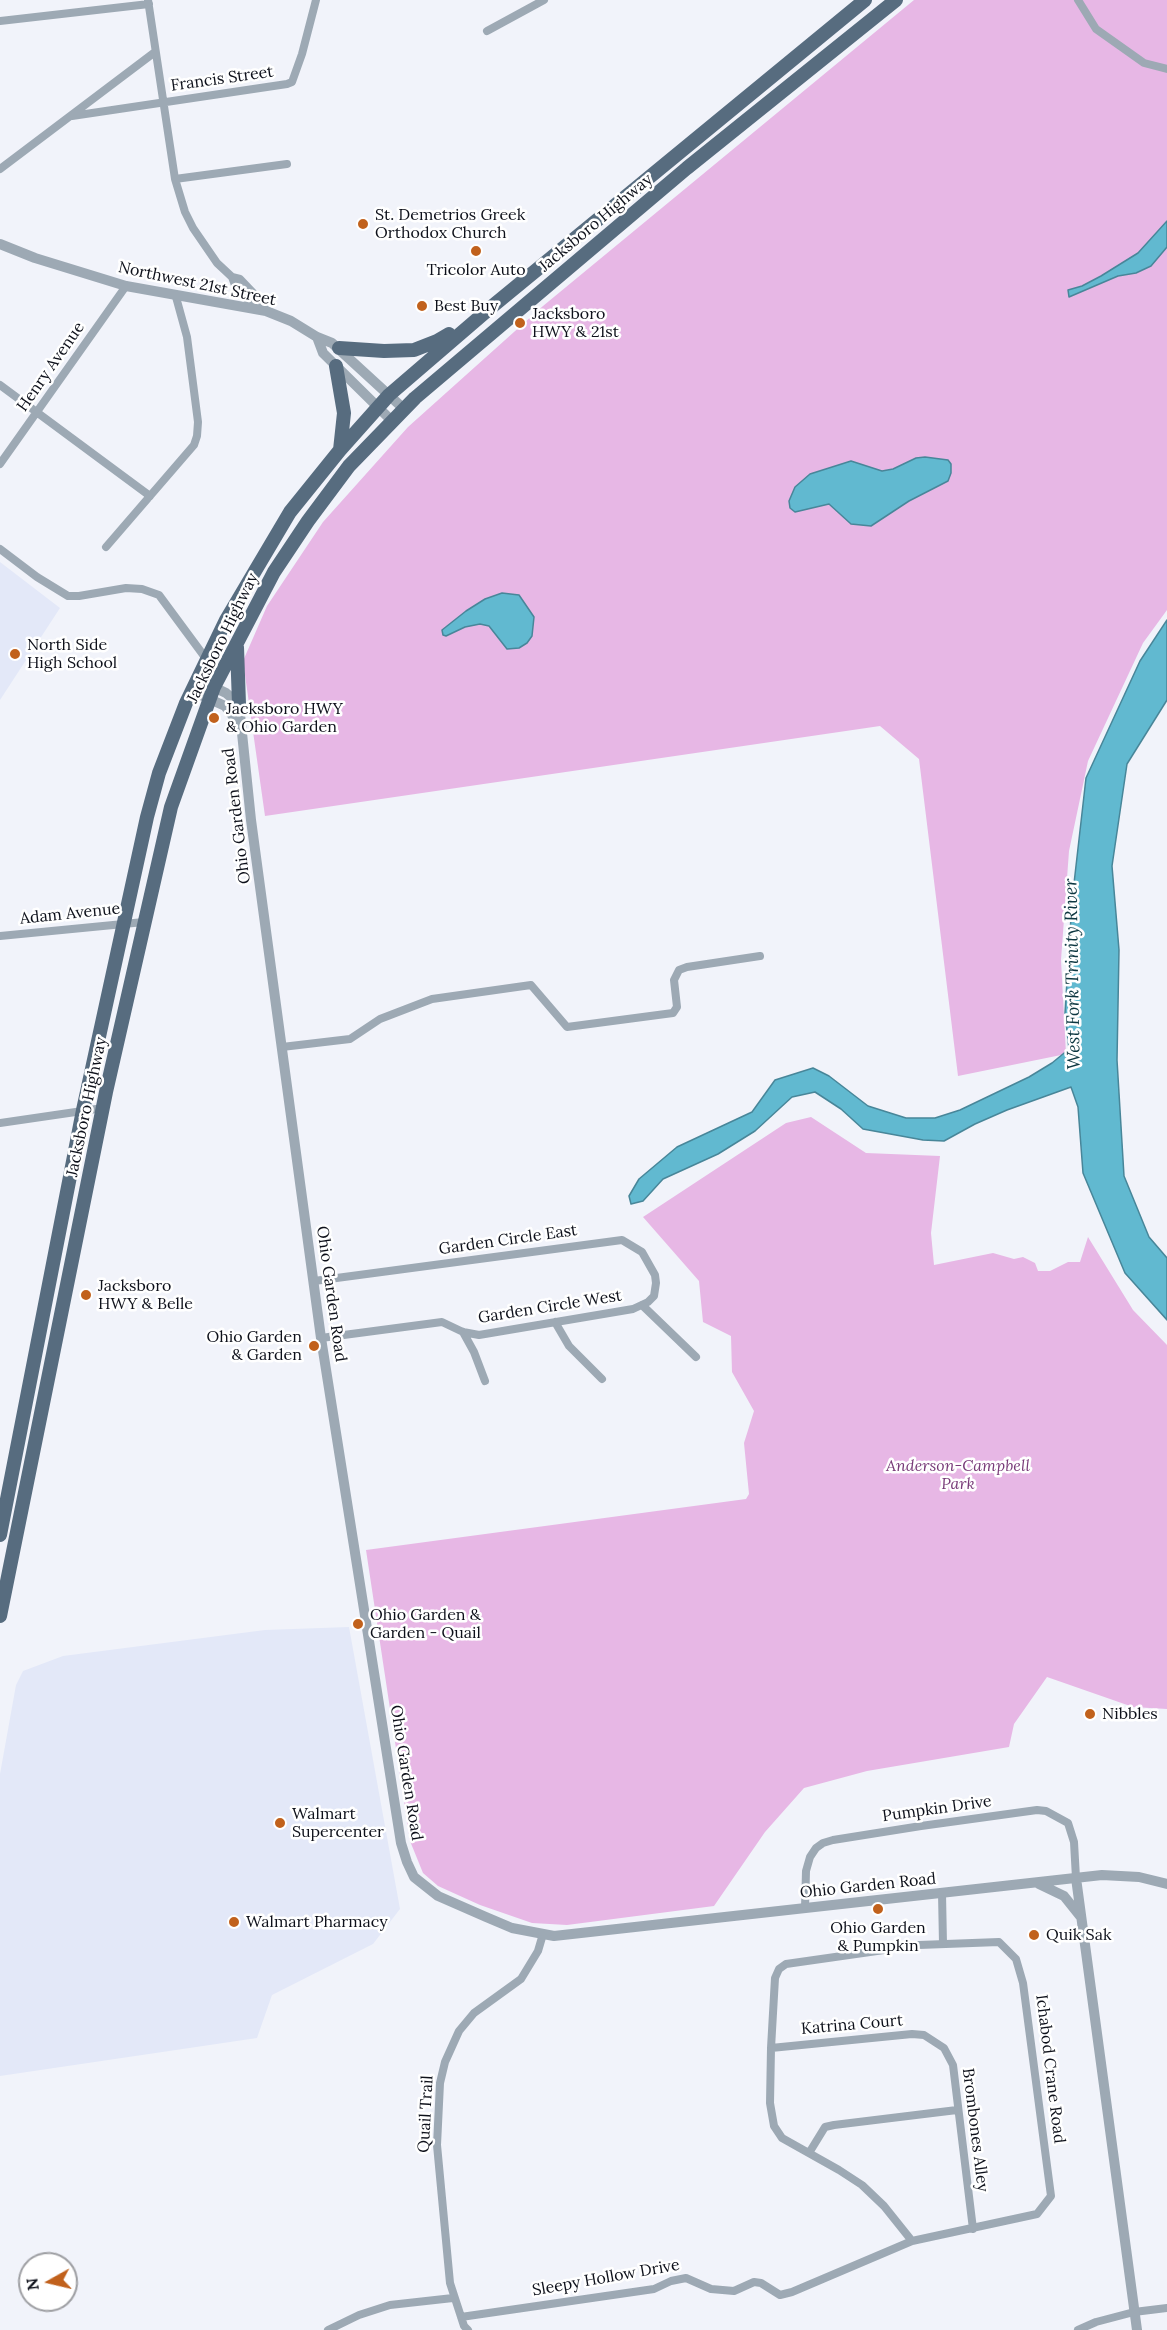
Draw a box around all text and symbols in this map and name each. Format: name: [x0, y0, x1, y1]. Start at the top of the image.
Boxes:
street label: Francis Street: [169, 62, 275, 96]
street label: Jacksboro Highway: [535, 170, 657, 276]
place label: St. Demetrios Greek Orthodox Church: [375, 205, 525, 243]
marker: St. Demetrios Greek Orthodox Church: [356, 217, 370, 231]
marker: Tricolor Auto: [469, 244, 483, 258]
street label: Northwest 21st Street: [116, 258, 278, 310]
place label: Tricolor Auto: [426, 260, 526, 280]
place label: Best Buy: [434, 296, 498, 316]
marker: Best Buy: [415, 299, 429, 313]
place label: Jacksboro HWY & 21st: [532, 304, 619, 342]
marker: Jacksboro HWY & 21st: [513, 316, 527, 330]
street label: Henry Avenue: [13, 319, 89, 415]
street label: Jacksboro Highway: [183, 570, 263, 706]
place label: North Side High School: [27, 635, 117, 673]
marker: North Side High School: [8, 647, 22, 661]
place label: Jacksboro HWY & Ohio Garden: [226, 699, 343, 737]
marker: Jacksboro HWY & Ohio Garden: [207, 711, 221, 725]
street label: Ohio Garden Road: [219, 747, 255, 885]
water label: West Fork Trinity River: [1061, 878, 1085, 1070]
street label: Adam Avenue: [19, 899, 121, 929]
street label: Jacksboro Highway: [63, 1035, 111, 1179]
street label: Garden Circle East: [438, 1221, 578, 1259]
street label: Ohio Garden Road: [312, 1225, 350, 1363]
place label: Jacksboro HWY & Belle: [98, 1276, 193, 1314]
street label: Garden Circle West: [477, 1286, 623, 1328]
marker: Jacksboro HWY & Belle: [79, 1288, 93, 1302]
place label: Ohio Garden & Garden: [206, 1327, 302, 1365]
marker: Ohio Garden & Garden: [307, 1339, 321, 1353]
park label: Anderson-Campbell Park: [886, 1456, 1030, 1494]
place label: Ohio Garden & Garden - Quail: [370, 1605, 481, 1643]
marker: Ohio Garden & Garden - Quail: [351, 1617, 365, 1631]
street label: Ohio Garden Road: [386, 1704, 426, 1842]
place label: Nibbles: [1102, 1704, 1158, 1724]
marker: Nibbles: [1083, 1707, 1097, 1721]
street label: Pumpkin Drive: [881, 1792, 993, 1826]
place label: Walmart Supercenter: [292, 1804, 384, 1842]
marker: Walmart Supercenter: [273, 1816, 287, 1830]
street label: Ohio Garden Road: [799, 1869, 937, 1903]
marker: Ohio Garden & Pumpkin: [871, 1902, 885, 1916]
place label: Walmart Pharmacy: [246, 1912, 388, 1932]
marker: Walmart Pharmacy: [227, 1915, 241, 1929]
place label: Ohio Garden & Pumpkin: [830, 1918, 926, 1956]
place label: Quik Sak: [1046, 1925, 1112, 1945]
marker: Quik Sak: [1027, 1928, 1041, 1942]
street label: Ichabod Crane Road: [1031, 1994, 1069, 2144]
street label: Katrina Court: [800, 2011, 904, 2039]
street label: Brombones Alley: [958, 2067, 992, 2193]
street label: Quail Trail: [414, 2075, 438, 2153]
north arrow: [18, 2252, 78, 2312]
street label: Sleepy Hollow Drive: [531, 2256, 681, 2300]
text: N: [21, 2277, 43, 2292]

